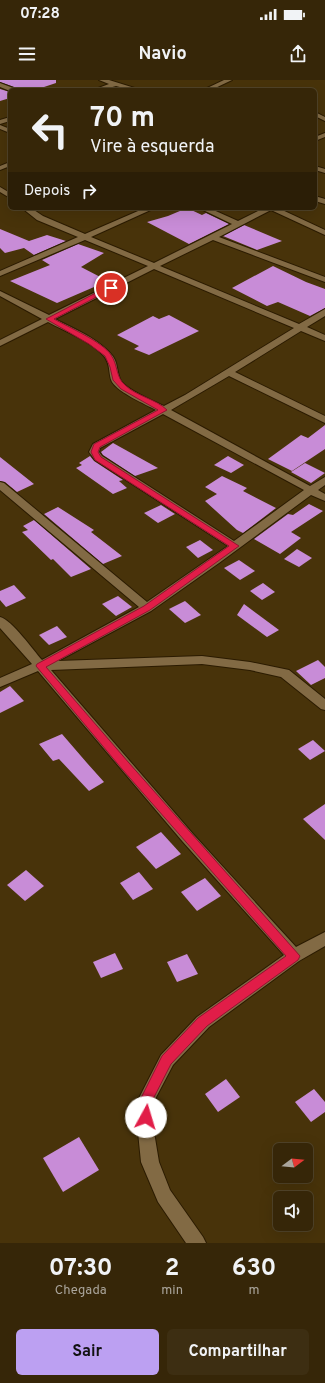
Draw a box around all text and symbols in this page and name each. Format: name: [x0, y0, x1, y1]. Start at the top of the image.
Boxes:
text: 07:28: [20, 5, 60, 24]
icon: menu: [16, 43, 38, 65]
text: Navio: [138, 43, 187, 66]
icon: share: [287, 43, 309, 65]
text: 70 m: [90, 101, 155, 137]
icon: left: [24, 104, 76, 156]
text: Vire à esquerda: [90, 136, 214, 159]
icon: right: [78, 180, 100, 202]
text: Depois: [24, 182, 70, 201]
pin: [94, 271, 128, 305]
icon: arrive: [100, 277, 122, 299]
position arrow: [125, 1096, 167, 1138]
north arrow: [273, 1143, 313, 1183]
map controls: [273, 1143, 313, 1231]
button: sound: [273, 1191, 313, 1231]
text: 07:30: [49, 1254, 113, 1284]
text: 2: [165, 1254, 180, 1284]
text: 630: [232, 1254, 276, 1284]
text: Chegada: [55, 1283, 107, 1299]
text: min: [161, 1283, 183, 1299]
text: m: [248, 1283, 260, 1299]
button: Sair: [16, 1329, 159, 1375]
button: Compartilhar: [167, 1329, 309, 1375]

